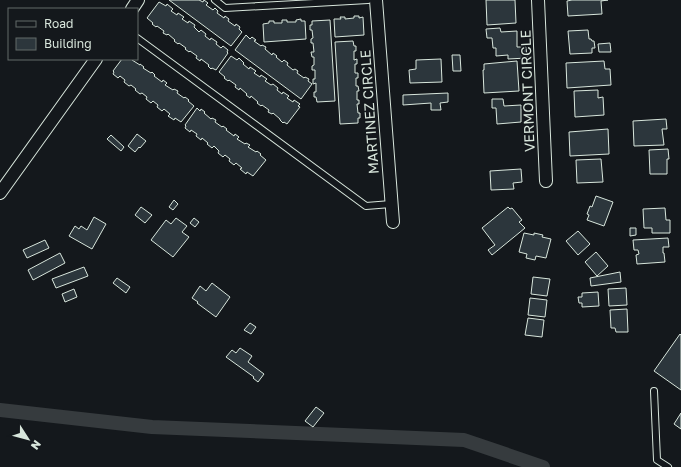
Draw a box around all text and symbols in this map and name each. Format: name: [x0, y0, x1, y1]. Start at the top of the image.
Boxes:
legend: [8, 8, 138, 60]
text: Road: [44, 16, 73, 31]
street label: VERMONT CIRCLE: [516, 30, 538, 152]
text: Building: [44, 36, 92, 51]
street label: MARTINEZ CIRCLE: [356, 49, 382, 175]
north arrow: [8, 419, 48, 459]
text: N: [29, 438, 44, 452]

